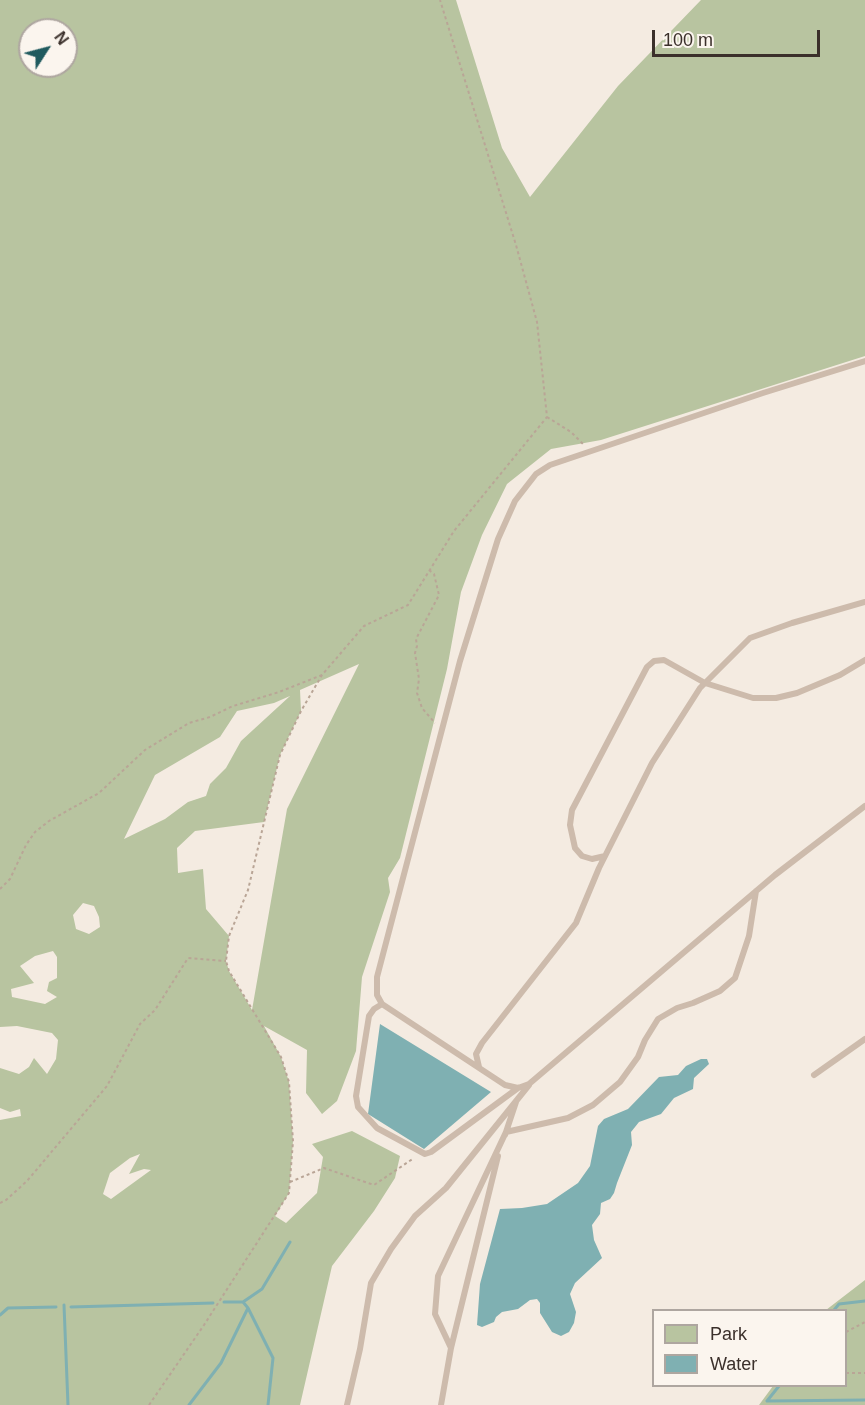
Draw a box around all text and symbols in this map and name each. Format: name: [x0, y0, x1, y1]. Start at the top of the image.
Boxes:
north arrow: [18, 18, 78, 78]
scale bar: [655, 18, 823, 56]
text: N: [51, 29, 72, 48]
text: 100 m: [663, 30, 713, 50]
legend: [652, 1309, 847, 1387]
text: Park: [710, 1324, 747, 1344]
text: Water: [710, 1354, 757, 1374]

